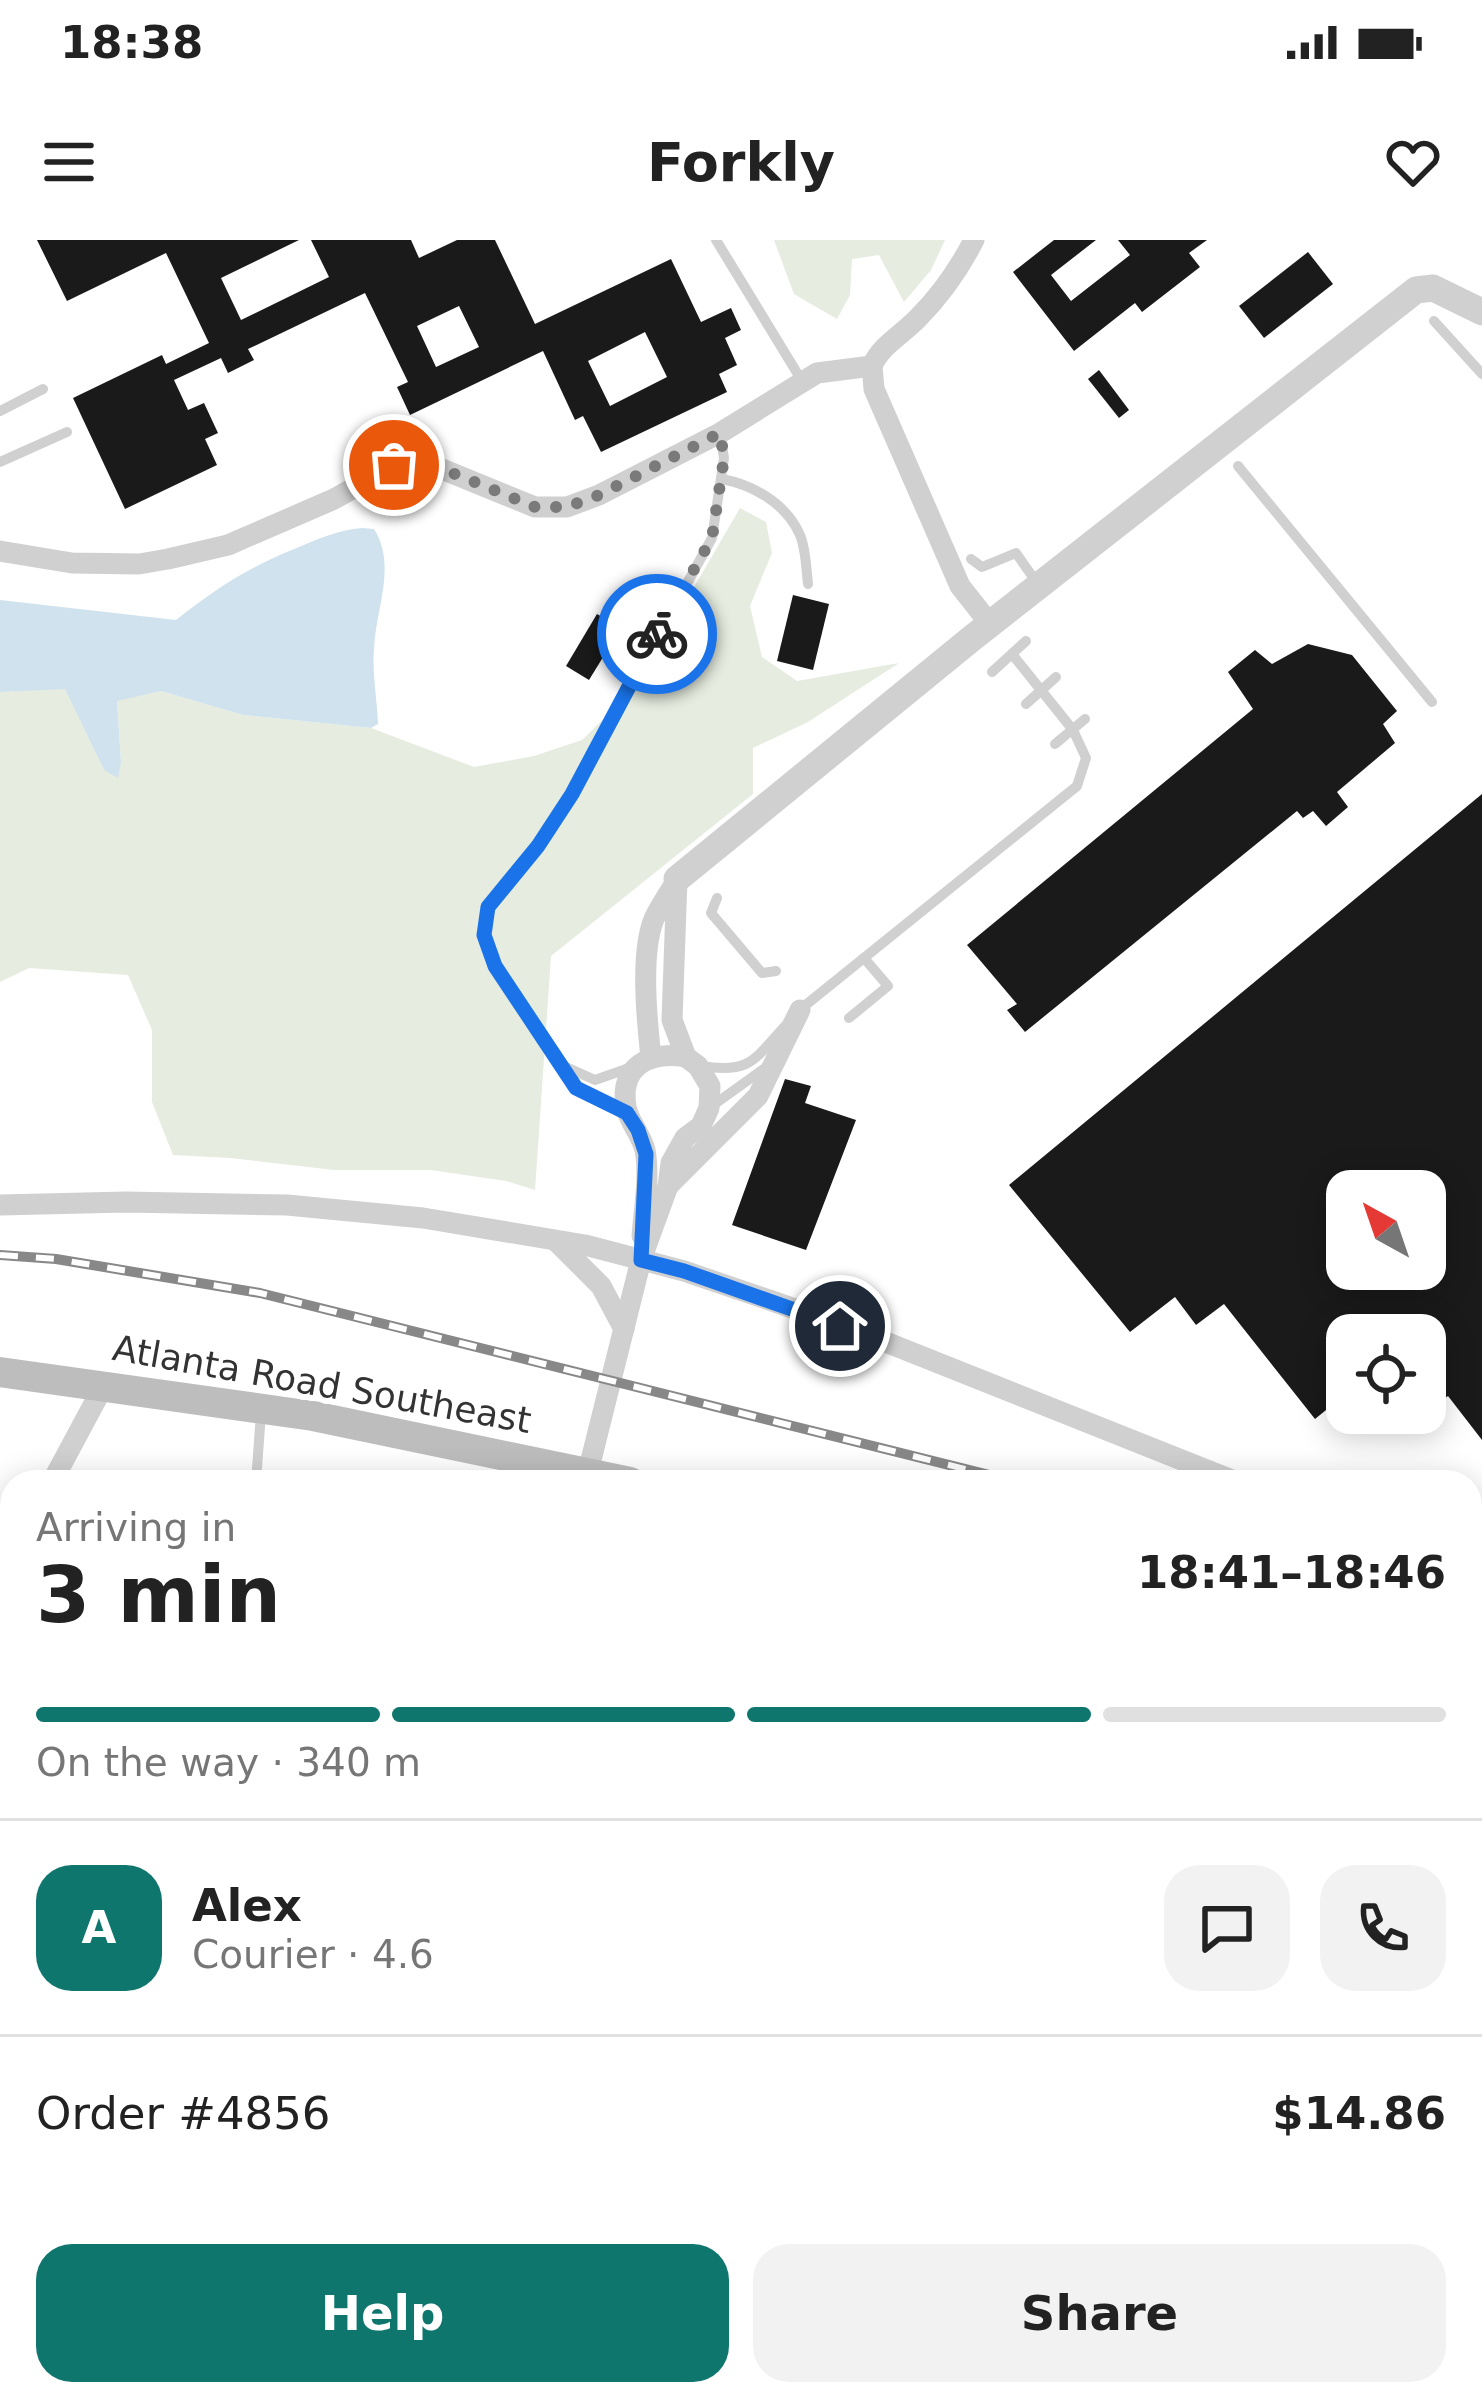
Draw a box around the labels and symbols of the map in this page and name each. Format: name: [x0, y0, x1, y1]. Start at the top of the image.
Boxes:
pin: [343, 414, 445, 516]
courier: [597, 574, 717, 694]
north arrow: [1326, 1170, 1446, 1290]
pin: [789, 1275, 891, 1377]
street label: Atlanta Road Southeast: [110, 1327, 534, 1441]

